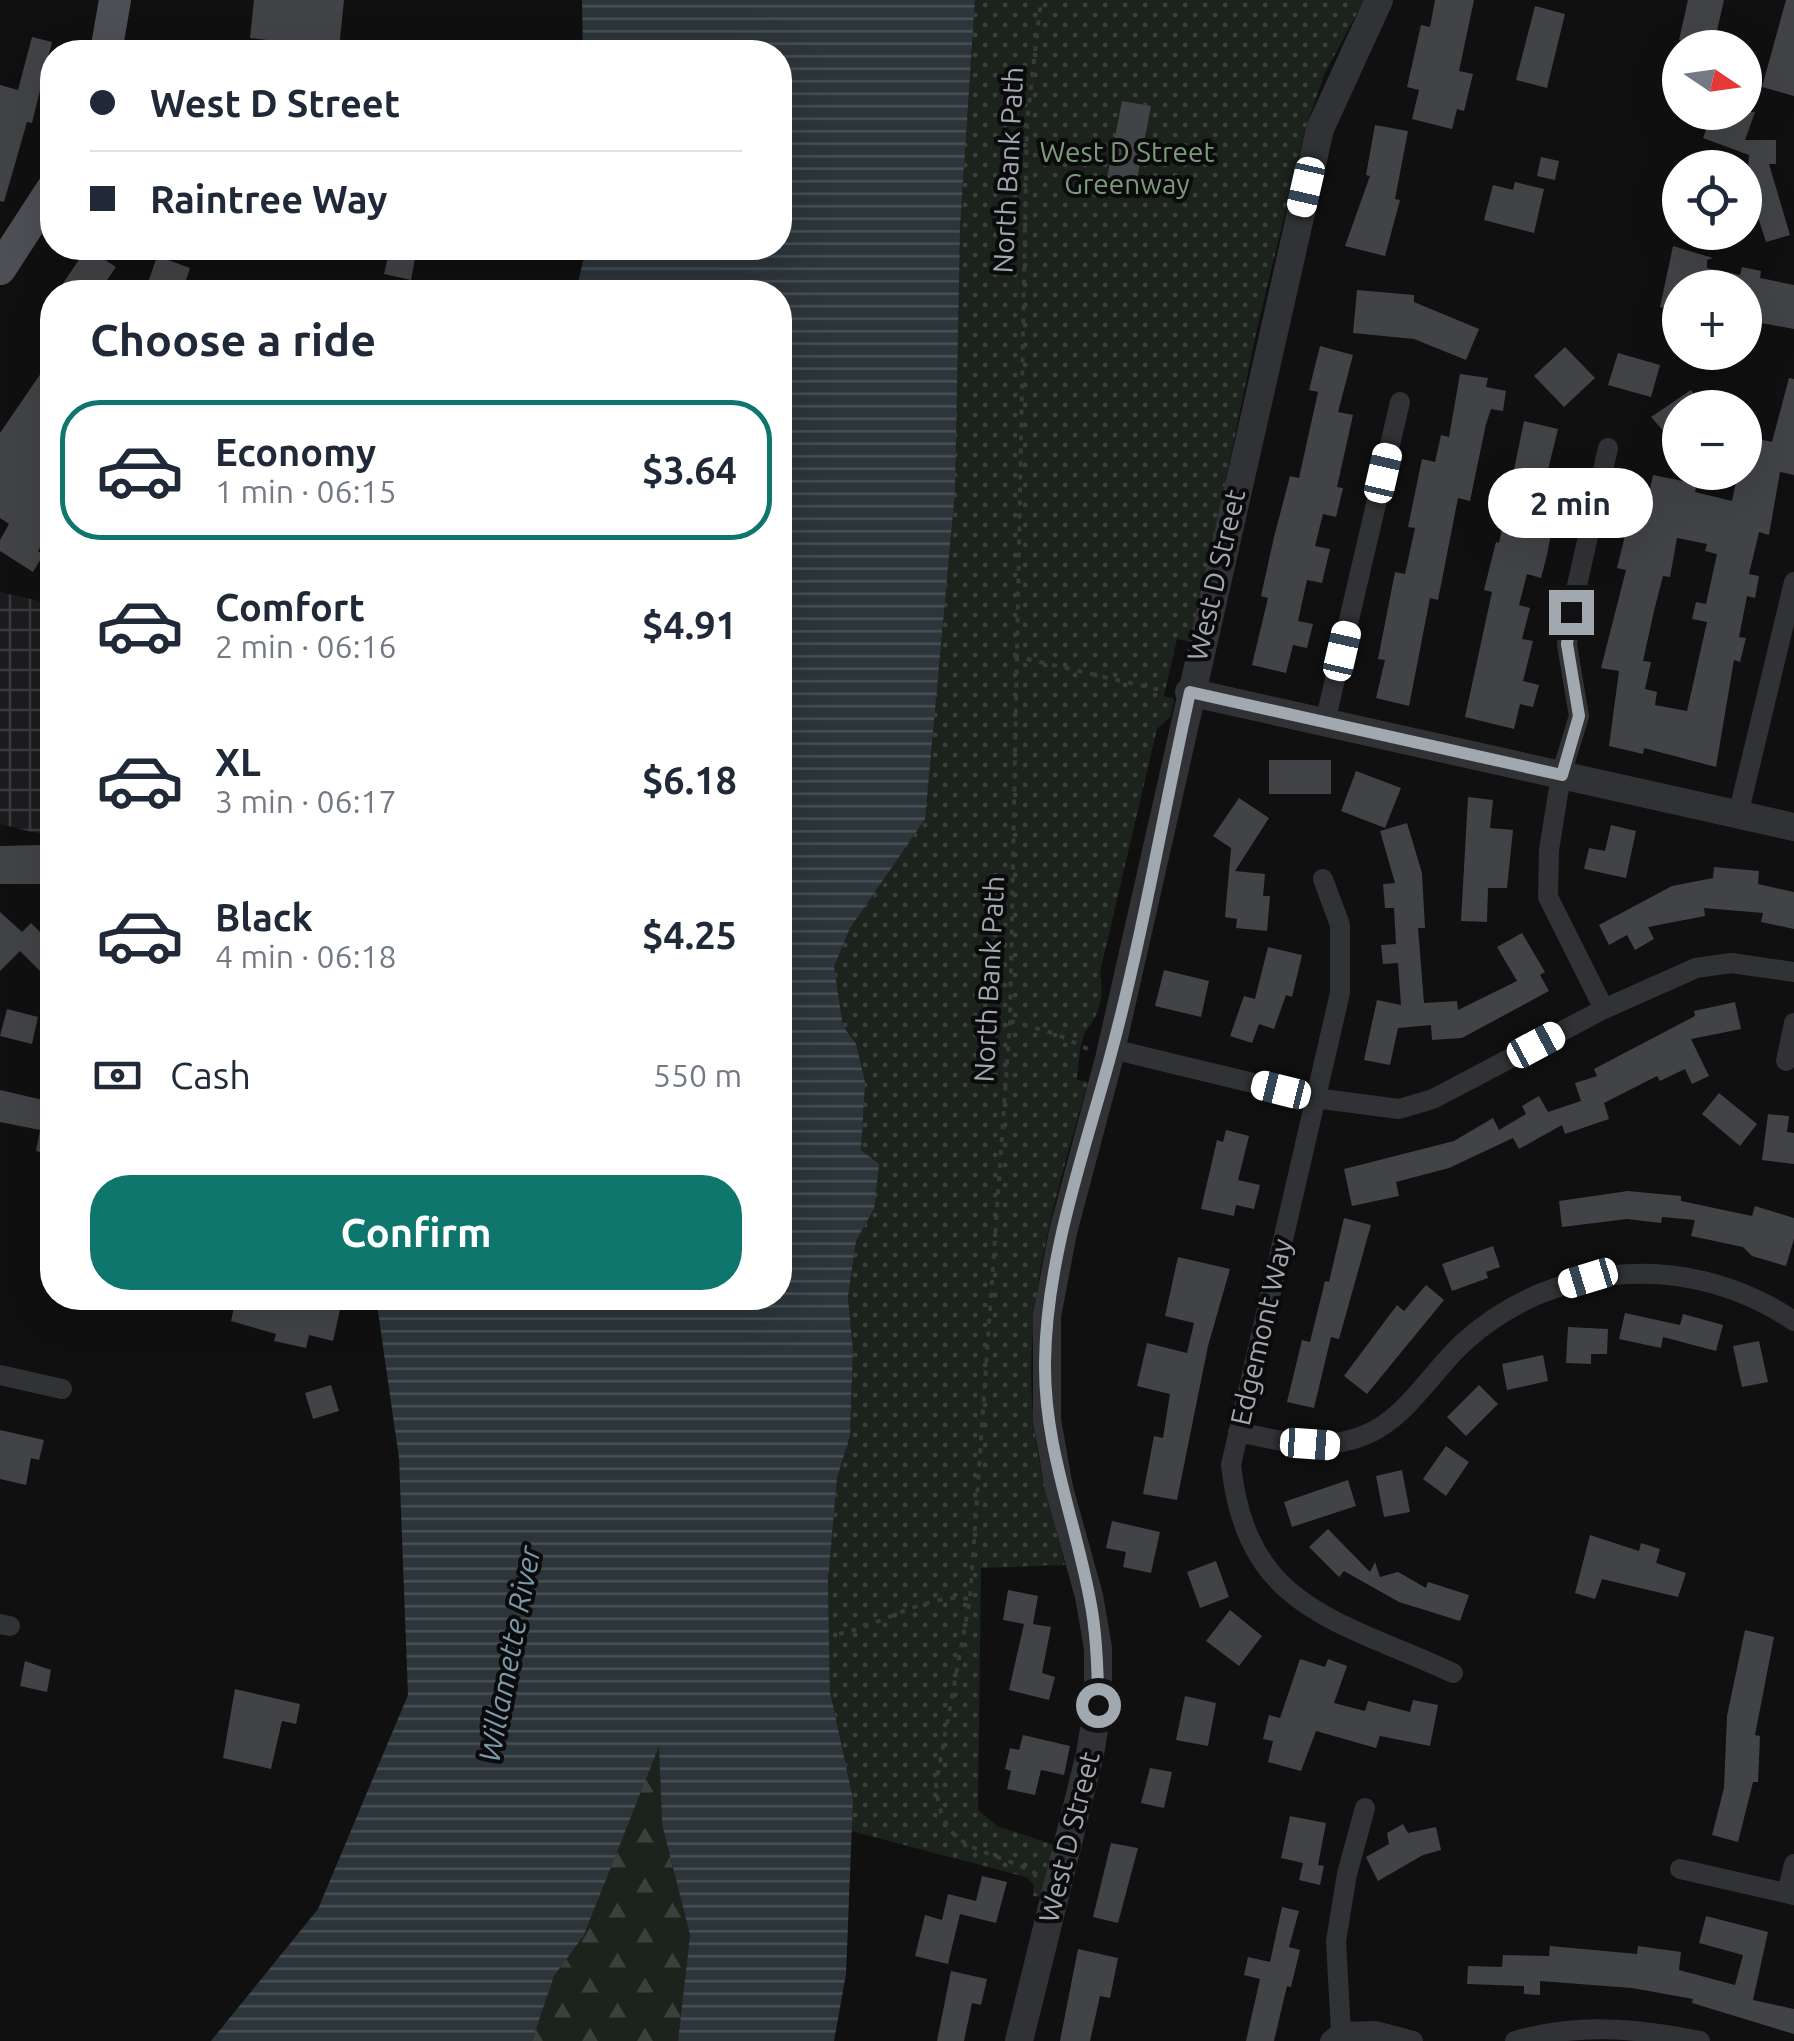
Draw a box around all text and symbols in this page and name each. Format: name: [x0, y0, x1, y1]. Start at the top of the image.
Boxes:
north arrow: [1662, 30, 1762, 130]
map controls: [1662, 30, 1762, 490]
street label: North Bank Path: [987, 66, 1028, 274]
text: West D Street: [150, 82, 400, 124]
park label: West D Street Greenway: [1040, 136, 1214, 199]
button: locate: [1662, 150, 1762, 250]
car: [1285, 154, 1327, 220]
text: Raintree Way: [150, 178, 387, 220]
button: +: [1662, 270, 1762, 370]
text: Choose a ride: [90, 314, 376, 365]
button: −: [1662, 390, 1762, 490]
icon: car: [95, 425, 185, 515]
text: Economy: [215, 431, 376, 473]
car: [1362, 440, 1404, 506]
text: $3.64: [642, 449, 737, 491]
callout: 2 min: [1488, 467, 1654, 537]
text: 1 min · 06:15: [215, 473, 397, 509]
text: 2 min: [1530, 485, 1611, 521]
street label: West D Street: [1181, 486, 1250, 664]
icon: car: [95, 580, 185, 670]
text: Comfort: [215, 586, 365, 628]
route end: [1549, 590, 1594, 635]
text: $4.91: [642, 604, 737, 646]
car: [1321, 618, 1363, 684]
text: 2 min · 06:16: [215, 628, 397, 664]
icon: car: [95, 735, 185, 825]
text: XL: [215, 741, 261, 783]
text: $6.18: [642, 759, 737, 801]
text: 3 min · 06:17: [215, 783, 397, 819]
street label: North Bank Path: [968, 875, 1009, 1083]
icon: car: [95, 890, 185, 980]
text: Black: [215, 896, 313, 938]
text: $4.25: [642, 914, 737, 956]
text: 4 min · 06:18: [215, 938, 397, 974]
car: [1502, 1018, 1570, 1072]
icon: cash: [90, 1048, 145, 1103]
text: Cash: [170, 1054, 251, 1096]
text: 550 m: [653, 1057, 742, 1093]
car: [1248, 1068, 1314, 1112]
button: Confirm: [90, 1175, 742, 1290]
street label: Edgemont Way: [1224, 1236, 1297, 1428]
car: [1555, 1255, 1621, 1301]
car: [1279, 1427, 1341, 1461]
water label: Willamette River: [471, 1542, 547, 1765]
route start: [1076, 1683, 1121, 1728]
street label: West D Street: [1032, 1748, 1105, 1925]

